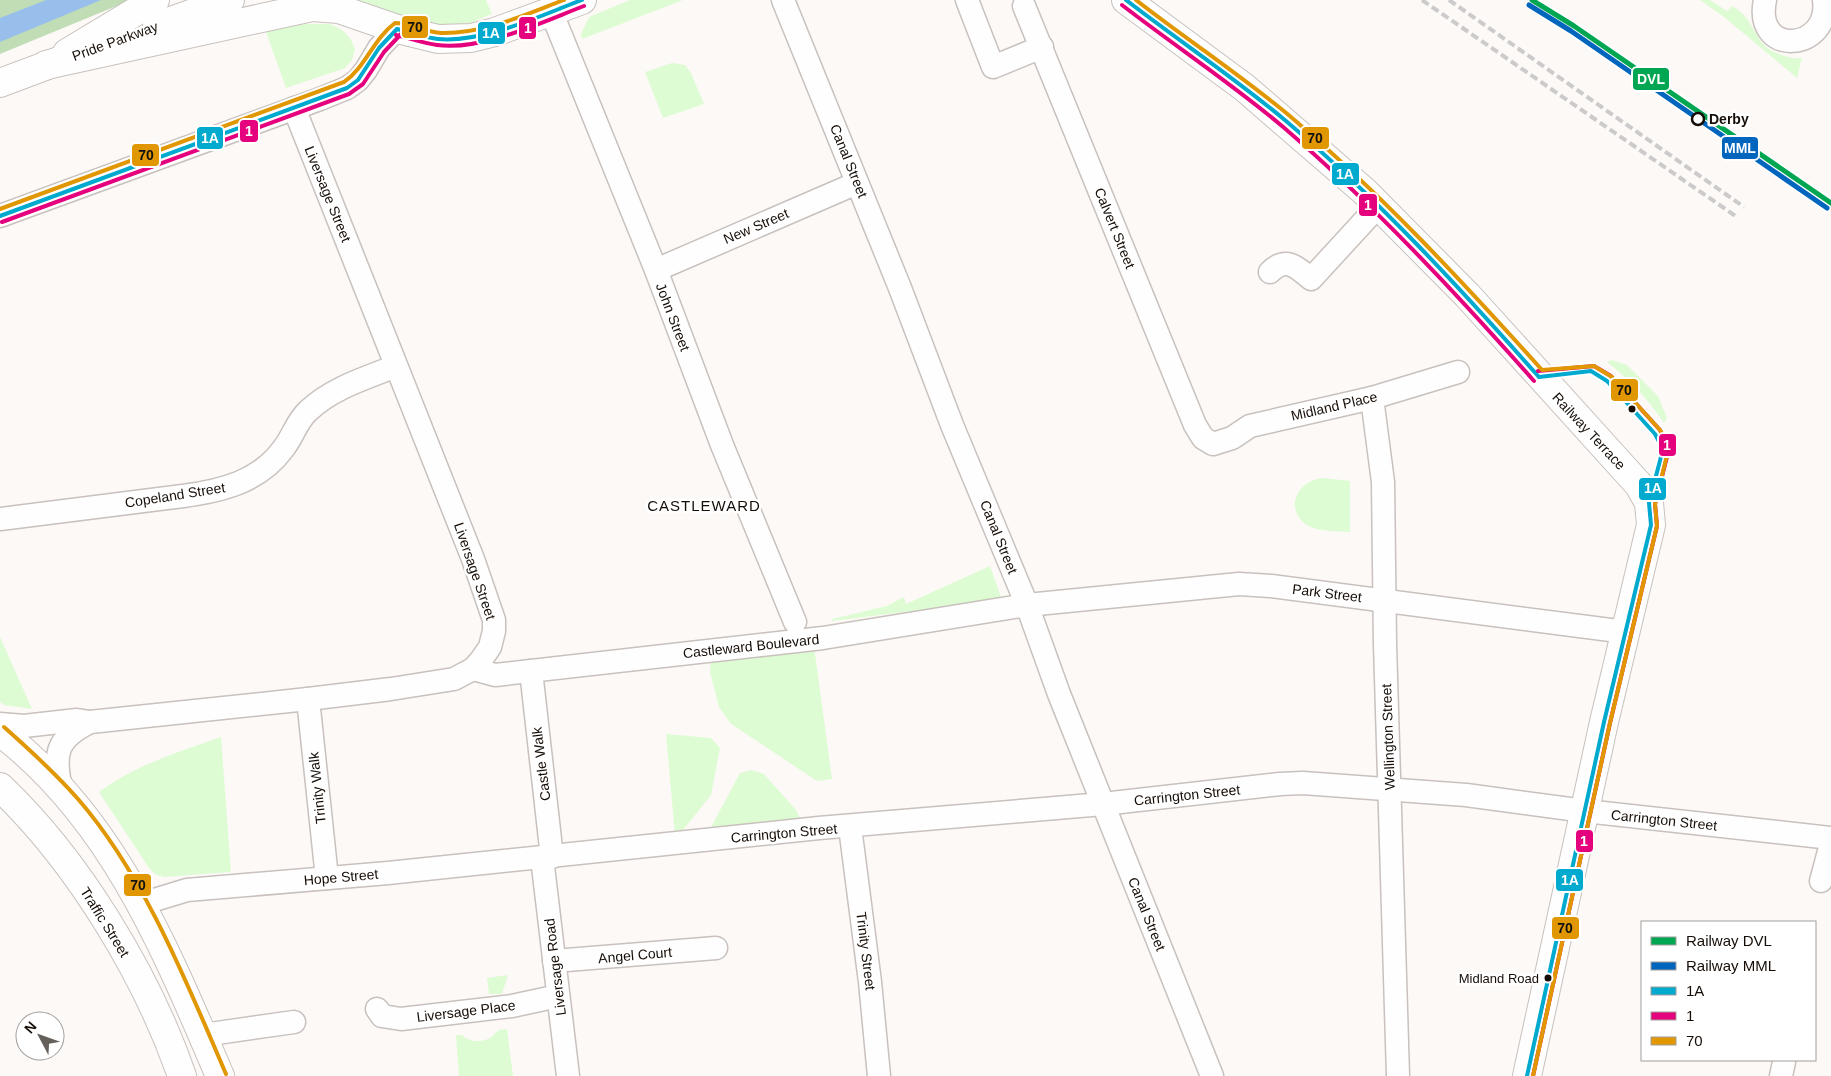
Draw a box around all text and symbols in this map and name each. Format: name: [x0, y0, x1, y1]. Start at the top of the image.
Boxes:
line badge: 70: [401, 15, 429, 39]
line badge: 1: [518, 16, 537, 40]
street label: Pride Parkway: [70, 18, 160, 64]
text: 70: [407, 19, 423, 35]
text: 1: [524, 20, 532, 36]
line badge: 1A: [477, 21, 506, 45]
text: 1A: [482, 25, 500, 41]
line badge: DVL: [1632, 67, 1670, 91]
text: DVL: [1637, 71, 1665, 87]
place label: Derby: [1709, 111, 1749, 127]
marker: Derby: [1691, 112, 1705, 126]
line badge: 1: [239, 119, 259, 143]
street label: Canal Street: [827, 122, 871, 200]
text: 1: [245, 123, 253, 139]
line badge: 1A: [196, 126, 224, 150]
line badge: 70: [1301, 126, 1330, 150]
text: 1A: [201, 130, 219, 146]
text: 70: [1307, 130, 1323, 146]
line badge: MML: [1721, 136, 1759, 160]
text: MML: [1724, 140, 1756, 156]
line badge: 70: [131, 143, 160, 167]
street label: Liversage Street: [301, 144, 355, 244]
text: 70: [138, 147, 154, 163]
line badge: 1A: [1331, 162, 1360, 186]
text: 1A: [1336, 166, 1354, 182]
street label: Calvert Street: [1092, 185, 1138, 271]
line badge: 1: [1358, 193, 1378, 217]
text: 1: [1364, 197, 1372, 213]
street label: New Street: [721, 205, 791, 247]
street label: John Street: [653, 281, 693, 353]
line badge: 70: [1610, 378, 1639, 402]
text: 70: [1616, 382, 1632, 398]
street label: Midland Place: [1289, 388, 1379, 424]
street label: Railway Terrace: [1549, 389, 1629, 473]
unlabelled marker: [1627, 404, 1637, 414]
line badge: 1: [1658, 433, 1677, 457]
text: 1: [1663, 437, 1671, 453]
line badge: 1A: [1638, 477, 1667, 501]
street label: Copeland Street: [124, 479, 226, 511]
text: 1A: [1644, 480, 1662, 496]
district label: CASTLEWARD: [647, 497, 761, 514]
street label: Canal Street: [977, 498, 1021, 576]
street label: Liversage Street: [451, 520, 499, 622]
street label: Park Street: [1291, 581, 1363, 605]
street label: Castleward Boulevard: [682, 631, 820, 661]
street label: Wellington Street: [1378, 683, 1398, 790]
street label: Castle Walk: [528, 725, 553, 802]
street label: Trinity Walk: [305, 750, 329, 825]
street label: Carrington Street: [1133, 781, 1241, 809]
street label: Carrington Street: [1610, 806, 1718, 834]
street label: Carrington Street: [730, 820, 838, 846]
line badge: 1: [1575, 829, 1594, 853]
text: 1: [1580, 833, 1588, 849]
street label: Hope Street: [303, 866, 379, 888]
line badge: 1A: [1555, 868, 1584, 892]
text: 1A: [1561, 872, 1579, 888]
line badge: 70: [123, 873, 152, 897]
street label: Canal Street: [1125, 875, 1169, 953]
text: 70: [130, 877, 146, 893]
street label: Traffic Street: [77, 884, 133, 960]
street label: Trinity Street: [853, 911, 879, 991]
line badge: 70: [1551, 916, 1580, 940]
street label: Liversage Road: [541, 917, 569, 1017]
text: 70: [1557, 920, 1573, 936]
legend: [1641, 921, 1816, 1061]
text: Railway DVL: [1686, 932, 1772, 949]
street label: Angel Court: [597, 944, 673, 966]
text: Railway MML: [1686, 957, 1776, 974]
place label: Midland Road: [1459, 971, 1539, 986]
marker: Midland Road: [1543, 973, 1553, 983]
text: 1A: [1686, 982, 1704, 999]
street label: Liversage Place: [416, 997, 517, 1025]
text: 1: [1686, 1007, 1694, 1024]
north arrow: [15, 1011, 65, 1061]
text: N: [21, 1018, 40, 1037]
text: 70: [1686, 1032, 1703, 1049]

